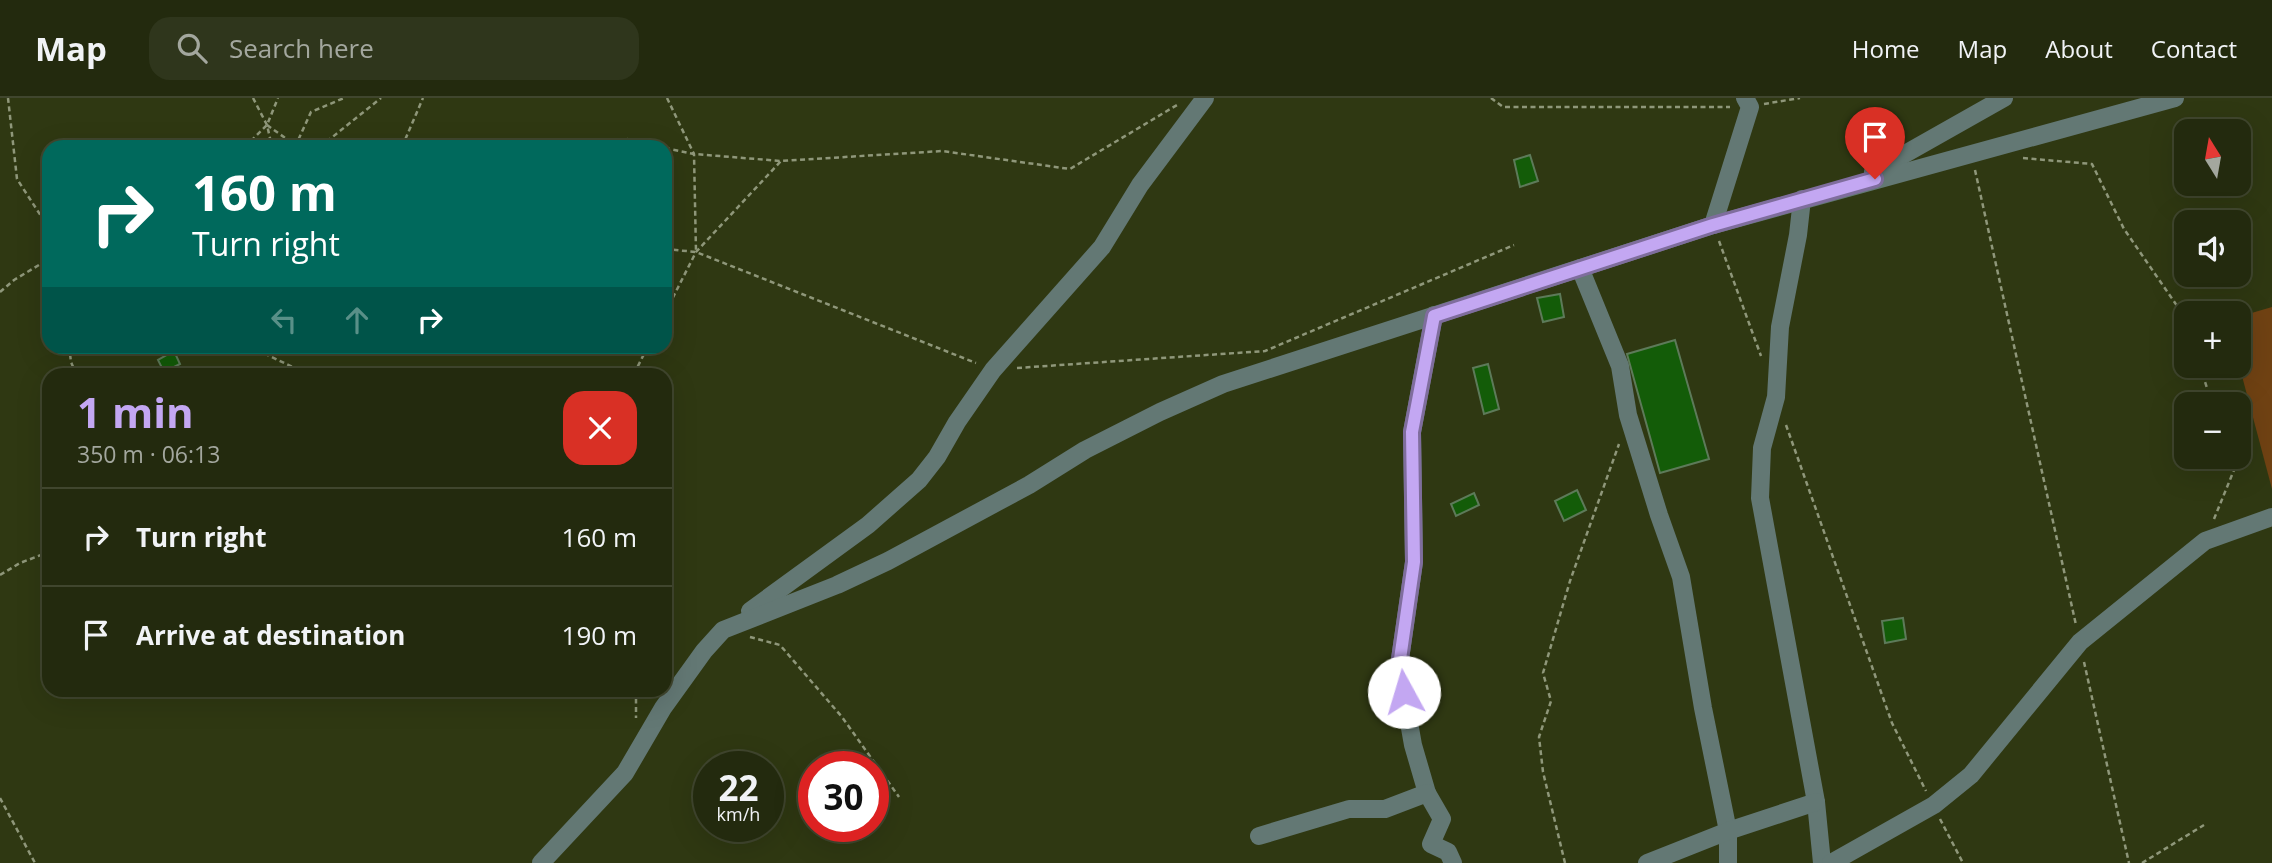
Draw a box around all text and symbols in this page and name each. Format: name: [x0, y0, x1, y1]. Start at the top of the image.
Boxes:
search box: [149, 17, 639, 80]
text: Map: [35, 26, 107, 71]
icon: search: [173, 29, 211, 67]
text: Search here: [229, 30, 374, 66]
text: Home: [1852, 32, 1920, 65]
text: Map: [1958, 32, 2007, 65]
text: About: [2045, 32, 2113, 65]
text: Contact: [2151, 32, 2237, 65]
pin: [1845, 107, 1905, 179]
icon: arrive: [1856, 118, 1894, 156]
north arrow: [2174, 119, 2250, 196]
map controls: [2174, 119, 2251, 469]
text: 160 m: [192, 159, 337, 225]
icon: right: [77, 168, 168, 259]
button: sound: [2174, 210, 2251, 287]
text: Turn right: [192, 222, 340, 265]
icon: left: [265, 301, 303, 339]
icon: ahead: [338, 301, 376, 339]
icon: right: [411, 301, 449, 339]
button: +: [2174, 301, 2251, 378]
text: 1 min: [77, 383, 194, 440]
button: close: [563, 391, 637, 465]
button: −: [2174, 392, 2251, 469]
text: 350 m · 06:13: [77, 438, 220, 470]
icon: right: [77, 518, 115, 556]
text: Turn right: [136, 519, 267, 555]
text: 160 m: [562, 519, 637, 555]
icon: arrive: [77, 616, 115, 654]
text: Arrive at destination: [136, 617, 405, 653]
text: 190 m: [562, 617, 637, 653]
position arrow: [1367, 655, 1441, 729]
speed limit sign: 30: [798, 751, 889, 842]
text: 22: [718, 764, 759, 811]
text: km/h: [717, 802, 760, 826]

